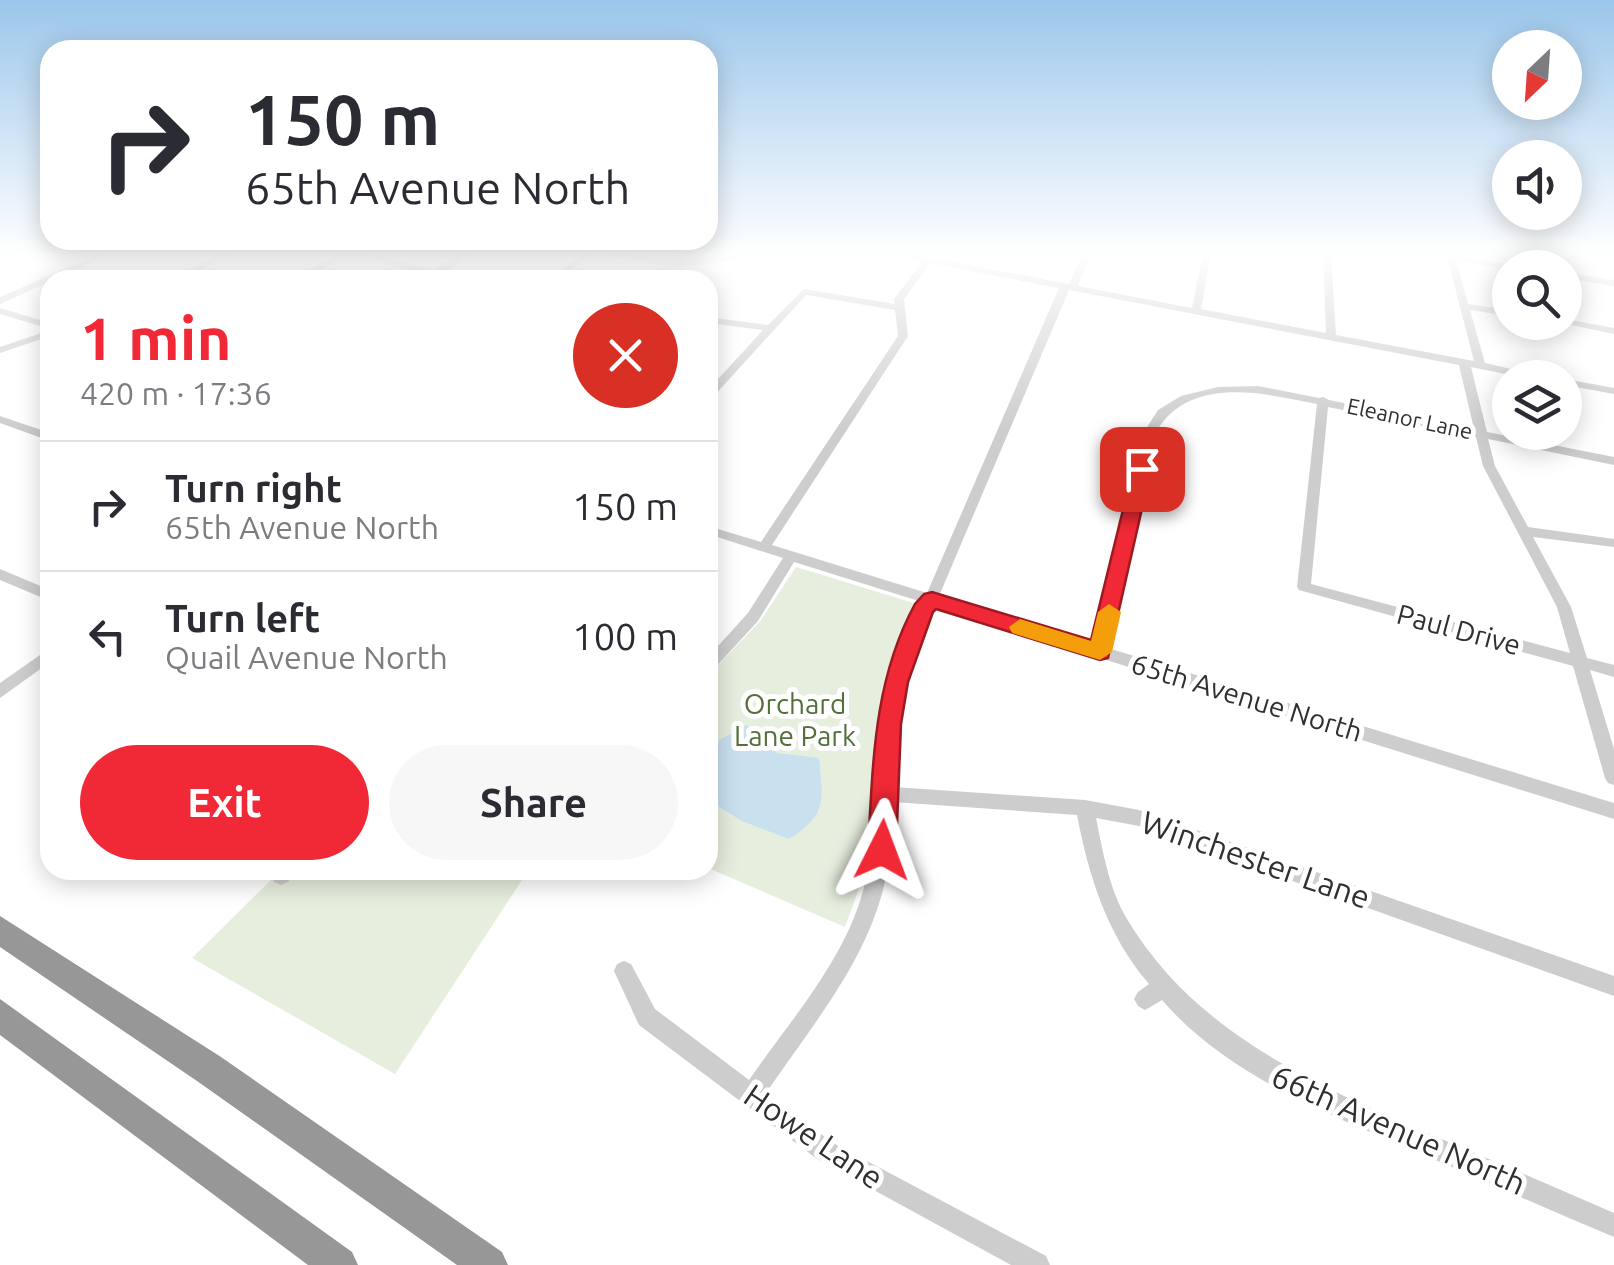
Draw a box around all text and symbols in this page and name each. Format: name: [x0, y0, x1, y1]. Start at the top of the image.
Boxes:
north arrow: [1492, 30, 1582, 120]
map controls: [1492, 30, 1582, 450]
icon: right: [80, 80, 210, 210]
text: 150 m: [245, 80, 440, 158]
button: sound: [1492, 140, 1582, 230]
text: 65th Avenue North: [245, 162, 630, 213]
button: search: [1492, 250, 1582, 340]
button: close: [573, 303, 678, 408]
text: 1 min: [80, 304, 232, 371]
button: layers: [1492, 360, 1582, 450]
text: 420 m · 17:36: [80, 375, 272, 411]
street label: Eleanor Lane: [1345, 393, 1475, 443]
pin: [1100, 427, 1185, 512]
icon: arrive: [1115, 442, 1170, 497]
text: Turn right: [165, 467, 342, 509]
icon: right: [80, 479, 135, 534]
text: 150 m: [572, 485, 678, 527]
text: 65th Avenue North: [165, 509, 439, 545]
text: Turn left: [165, 597, 320, 639]
street label: Paul Drive: [1394, 598, 1524, 660]
icon: left: [80, 609, 135, 664]
text: 100 m: [572, 615, 678, 657]
text: Quail Avenue North: [165, 639, 448, 675]
street label: 65th Avenue North: [1128, 647, 1366, 747]
park label: Orchard Lane Park: [734, 688, 856, 751]
button: Exit: [80, 745, 369, 860]
button: Share: [389, 745, 678, 860]
position arrow: [830, 798, 934, 902]
street label: Winchester Lane: [1137, 803, 1375, 915]
street label: 66th Avenue North: [1267, 1057, 1531, 1201]
street label: Howe Lane: [738, 1076, 890, 1196]

